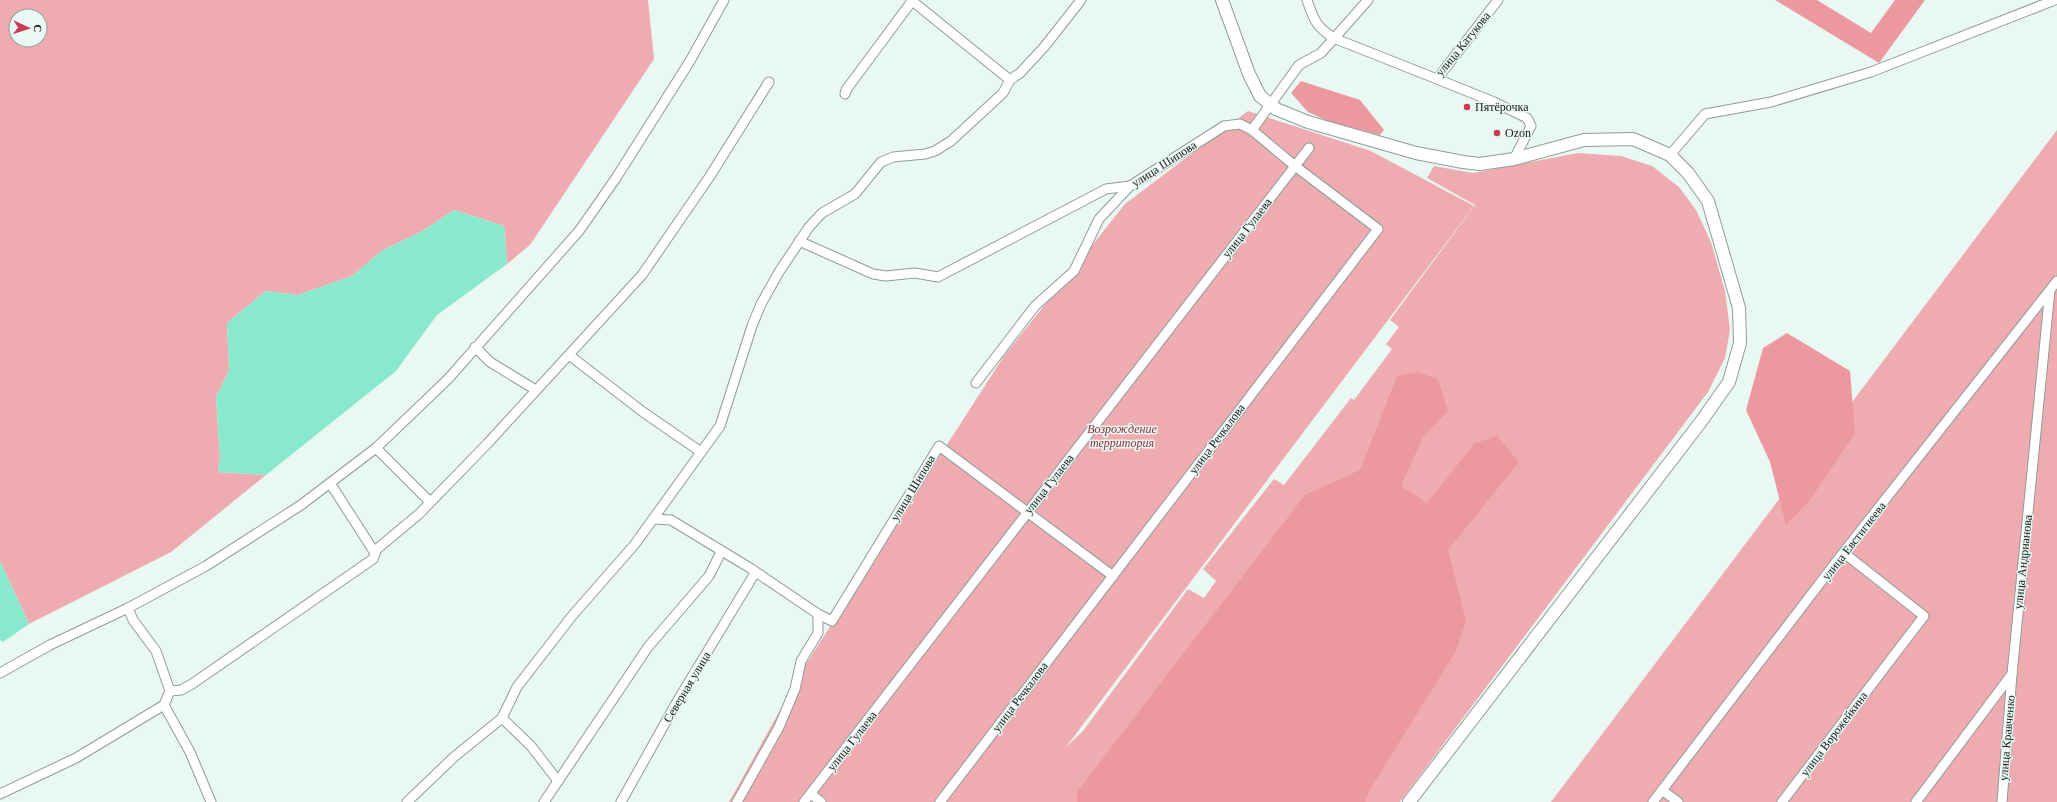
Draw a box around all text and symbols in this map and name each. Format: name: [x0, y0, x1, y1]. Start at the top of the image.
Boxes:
north arrow: [8, 8, 48, 48]
street label: улица Катукова: [1433, 9, 1494, 79]
text: С: [32, 24, 44, 33]
place label: Пятёрочка: [1475, 100, 1529, 114]
marker: Пятёрочка: [1462, 102, 1472, 112]
place label: Ozon: [1505, 126, 1531, 140]
marker: Ozon: [1492, 128, 1502, 138]
street label: улица Шипова: [1129, 138, 1200, 190]
street label: улица Гулаева: [1219, 195, 1275, 261]
street label: улица Речкалова: [1186, 401, 1248, 477]
park label: Возрождение территория: [1087, 422, 1157, 450]
street label: улица Гулаева: [1021, 451, 1077, 517]
street label: улица Шипова: [888, 452, 939, 524]
street label: улица Евстигнеева: [1819, 499, 1889, 583]
street label: улица Андрианова: [2011, 513, 2035, 610]
street label: Северная улица: [660, 648, 714, 725]
street label: улица Речкалова: [989, 659, 1051, 735]
street label: улица Ворожейкина: [1798, 688, 1871, 779]
street label: улица Кравченко: [1996, 694, 2018, 782]
street label: улица Гулаева: [824, 708, 880, 774]

